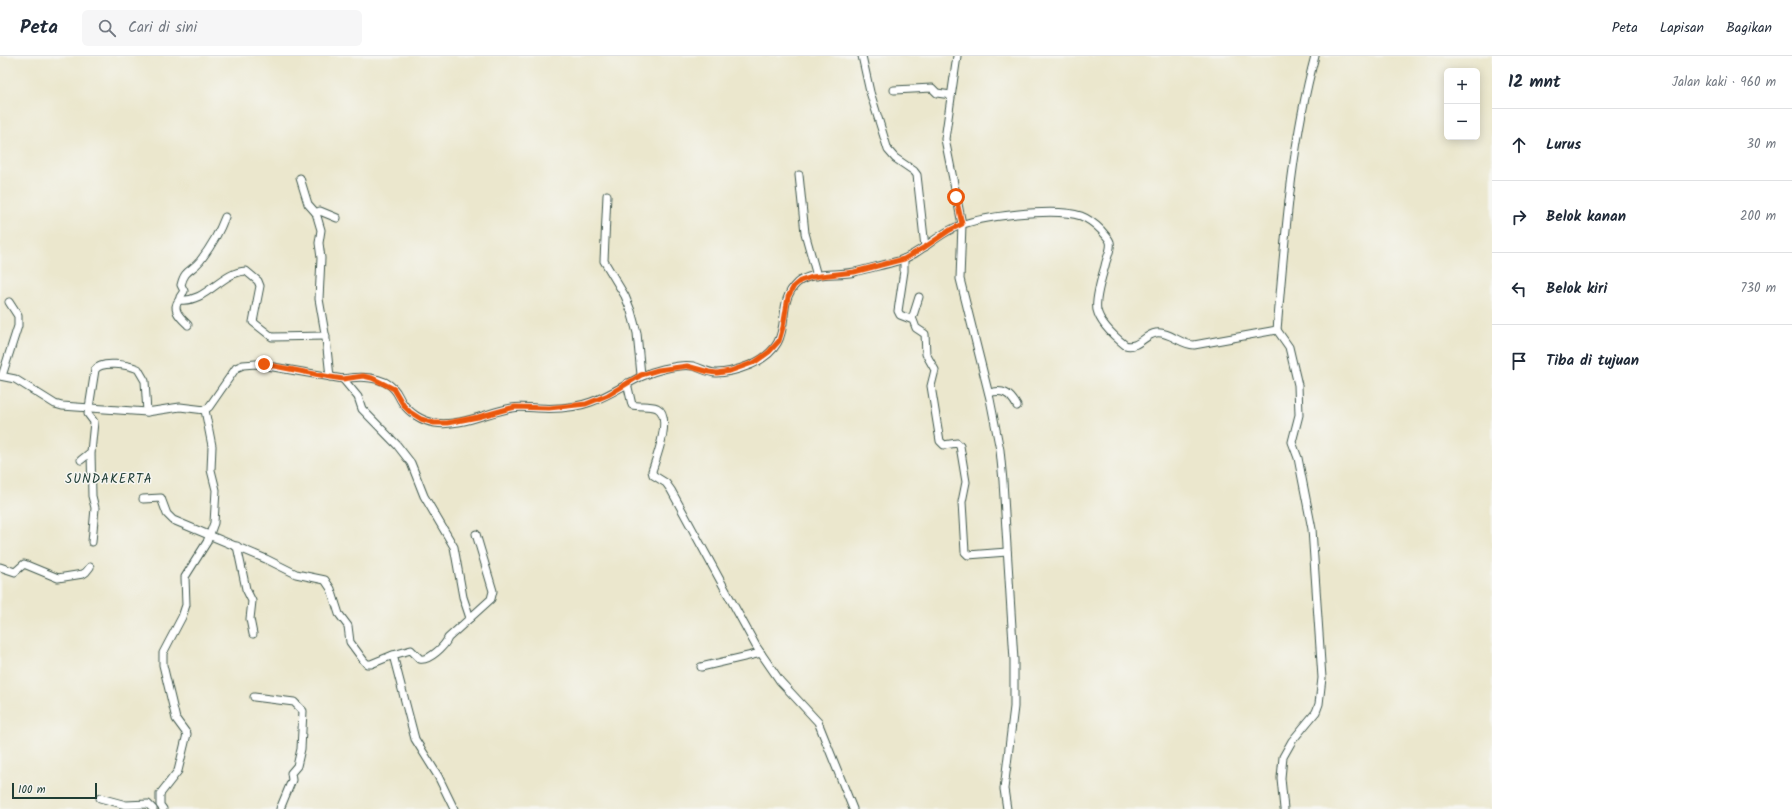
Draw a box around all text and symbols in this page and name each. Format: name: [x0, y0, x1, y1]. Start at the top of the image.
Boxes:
search box: [82, 10, 362, 46]
text: Peta: [20, 13, 58, 43]
text: Cari di sini: [128, 16, 197, 40]
icon: search: [96, 17, 118, 39]
text: Peta: [1612, 17, 1638, 39]
text: Lapisan: [1660, 17, 1704, 39]
text: Bagikan: [1726, 17, 1772, 39]
map controls: [1444, 68, 1480, 140]
button: +: [1444, 68, 1480, 104]
text: 12 mnt: [1508, 69, 1561, 96]
text: Jalan kaki · 960 m: [1672, 72, 1776, 93]
button: −: [1444, 104, 1480, 140]
text: Lurus: [1546, 133, 1581, 157]
icon: ahead: [1508, 134, 1530, 156]
text: 30 m: [1747, 134, 1776, 155]
route start: [947, 188, 965, 206]
text: Belok kanan: [1546, 205, 1626, 229]
icon: right: [1508, 206, 1530, 228]
text: 200 m: [1740, 206, 1776, 227]
text: Belok kiri: [1546, 277, 1607, 301]
icon: left: [1508, 278, 1530, 300]
text: 730 m: [1741, 278, 1776, 299]
text: Tiba di tujuan: [1546, 349, 1639, 373]
icon: arrive: [1508, 350, 1530, 372]
route end: [255, 355, 273, 373]
district label: SUNDAKERTA: [65, 469, 153, 490]
scale bar: [12, 781, 97, 800]
text: 100 m: [18, 781, 46, 799]

